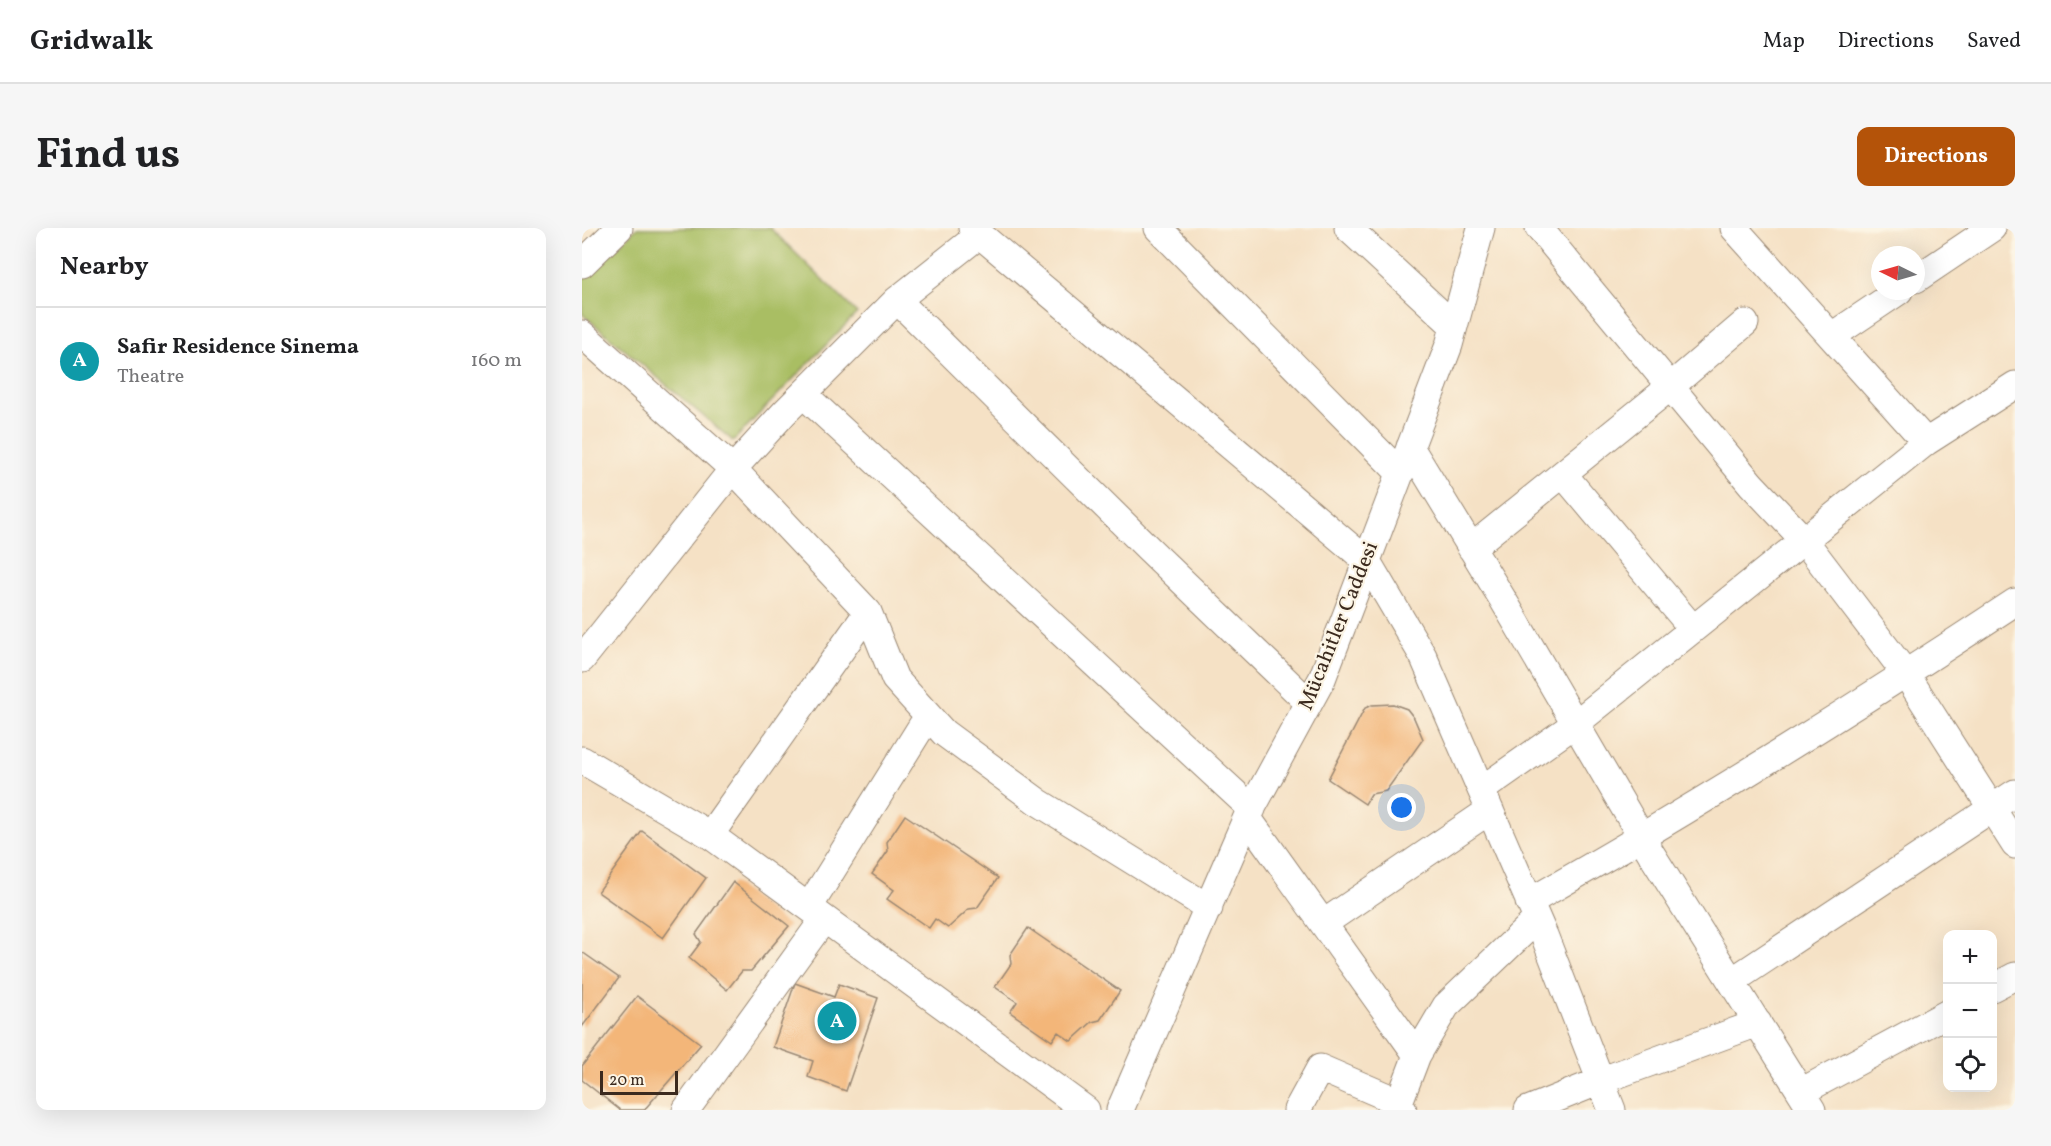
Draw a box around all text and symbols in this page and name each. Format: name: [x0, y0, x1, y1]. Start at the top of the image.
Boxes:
text: Gridwalk: [30, 22, 153, 61]
text: Map: [1763, 27, 1805, 56]
text: Directions: [1838, 27, 1934, 56]
text: Saved: [1967, 27, 2021, 56]
text: Find us: [36, 127, 180, 186]
button: Directions: [1857, 127, 2015, 186]
north arrow: [1871, 246, 1925, 300]
text: Nearby: [60, 249, 149, 285]
text: Safir Residence Sinema: [117, 332, 359, 363]
text: A: [72, 347, 87, 375]
text: 160 m: [470, 347, 522, 375]
text: Theatre: [117, 363, 184, 391]
street label: Mücahitler Caddesi: [1292, 537, 1386, 715]
your location: [1387, 793, 1416, 822]
map controls: [1943, 930, 1997, 1092]
button: +: [1943, 930, 1997, 984]
button: −: [1943, 984, 1997, 1038]
pin: A: [818, 998, 856, 1044]
button: locate: [1943, 1038, 1997, 1092]
scale bar: [600, 1068, 678, 1096]
text: 20 m: [609, 1070, 644, 1092]

